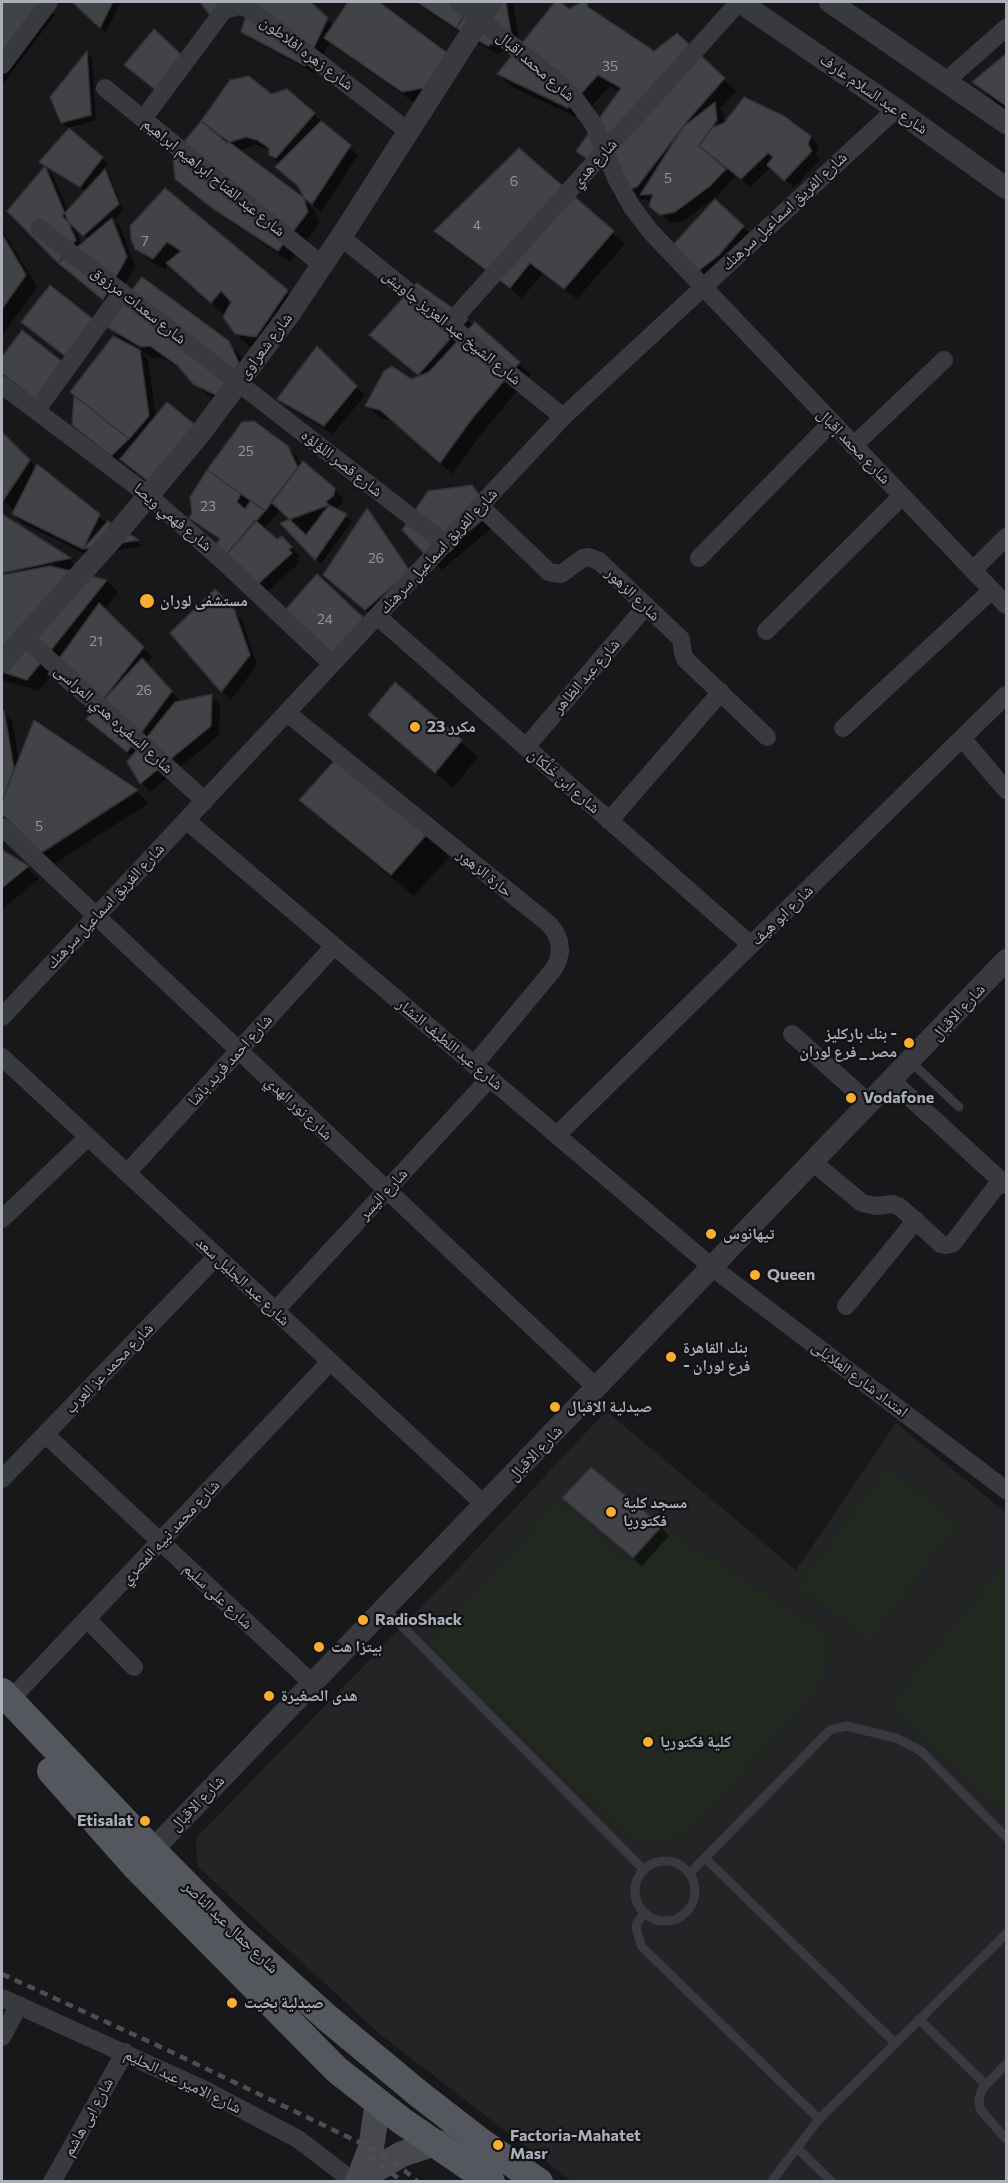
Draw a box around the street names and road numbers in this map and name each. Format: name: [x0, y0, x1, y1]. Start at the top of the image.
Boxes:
street label: شارع زهره افلاطون: [257, 12, 357, 94]
street label: شارع محمد اقبال: [493, 27, 579, 105]
street label: شارع عبد السلام عارف: [816, 50, 932, 138]
street label: شارع عبد الفتاح ابراهيم ابراهيم: [139, 114, 289, 240]
street label: شارع هدي: [567, 135, 621, 191]
street label: شارع الفريق اسماعيل سرهنك: [717, 148, 851, 274]
street label: شارع سعدات مرزوق: [88, 262, 190, 348]
street label: شارع الشيخ عبد العزيز جاويش: [379, 265, 525, 389]
street label: شارع شعراوى: [234, 309, 296, 383]
street label: شارع محمد إقبال: [813, 404, 895, 488]
street label: شارع قصر اللؤلؤه: [297, 425, 387, 501]
street label: شارع فهمي ويصا: [130, 479, 216, 555]
street label: شارع الفريق اسماعيل سرهنك: [375, 484, 501, 618]
street label: شارع الزهور: [602, 563, 664, 625]
street label: شارع عبد الظاهر: [548, 635, 624, 717]
street label: شارع السفيره هدي المراسى: [51, 660, 177, 778]
street label: شارع ابن خَلِّكان: [524, 745, 604, 817]
street label: شارع الفريق اسماعيل سرهنك: [42, 839, 168, 973]
street label: حارة الزهور: [454, 845, 516, 901]
street label: شارع ابو هيف: [747, 881, 817, 949]
street label: شارع الاقبال: [927, 980, 989, 1044]
street label: شارع عبد اللطيف النشار: [393, 994, 507, 1094]
street label: شارع احمد فريد باشا: [184, 1010, 276, 1110]
street label: شارع نور الهدي: [261, 1072, 337, 1144]
street label: شارع اليسر: [354, 1164, 412, 1224]
street label: شارع عبد الجليل سعد: [192, 1232, 294, 1330]
street label: شارع محمد عز العرب: [61, 1319, 157, 1417]
street label: امتداد شارع العلايلى: [808, 1337, 912, 1421]
street label: شارع الاقبال: [504, 1421, 566, 1485]
street label: شارع محمد نبيه المصري: [116, 1476, 224, 1588]
street label: شارع على سليم: [179, 1559, 257, 1633]
street label: شارع الاقبال: [166, 1771, 228, 1835]
street label: شارع جمال عبد الناصر: [179, 1877, 283, 1977]
street label: شارع الامير عبد الحليم: [121, 2044, 245, 2118]
street label: شارع ابى هاشم: [59, 2074, 117, 2160]

